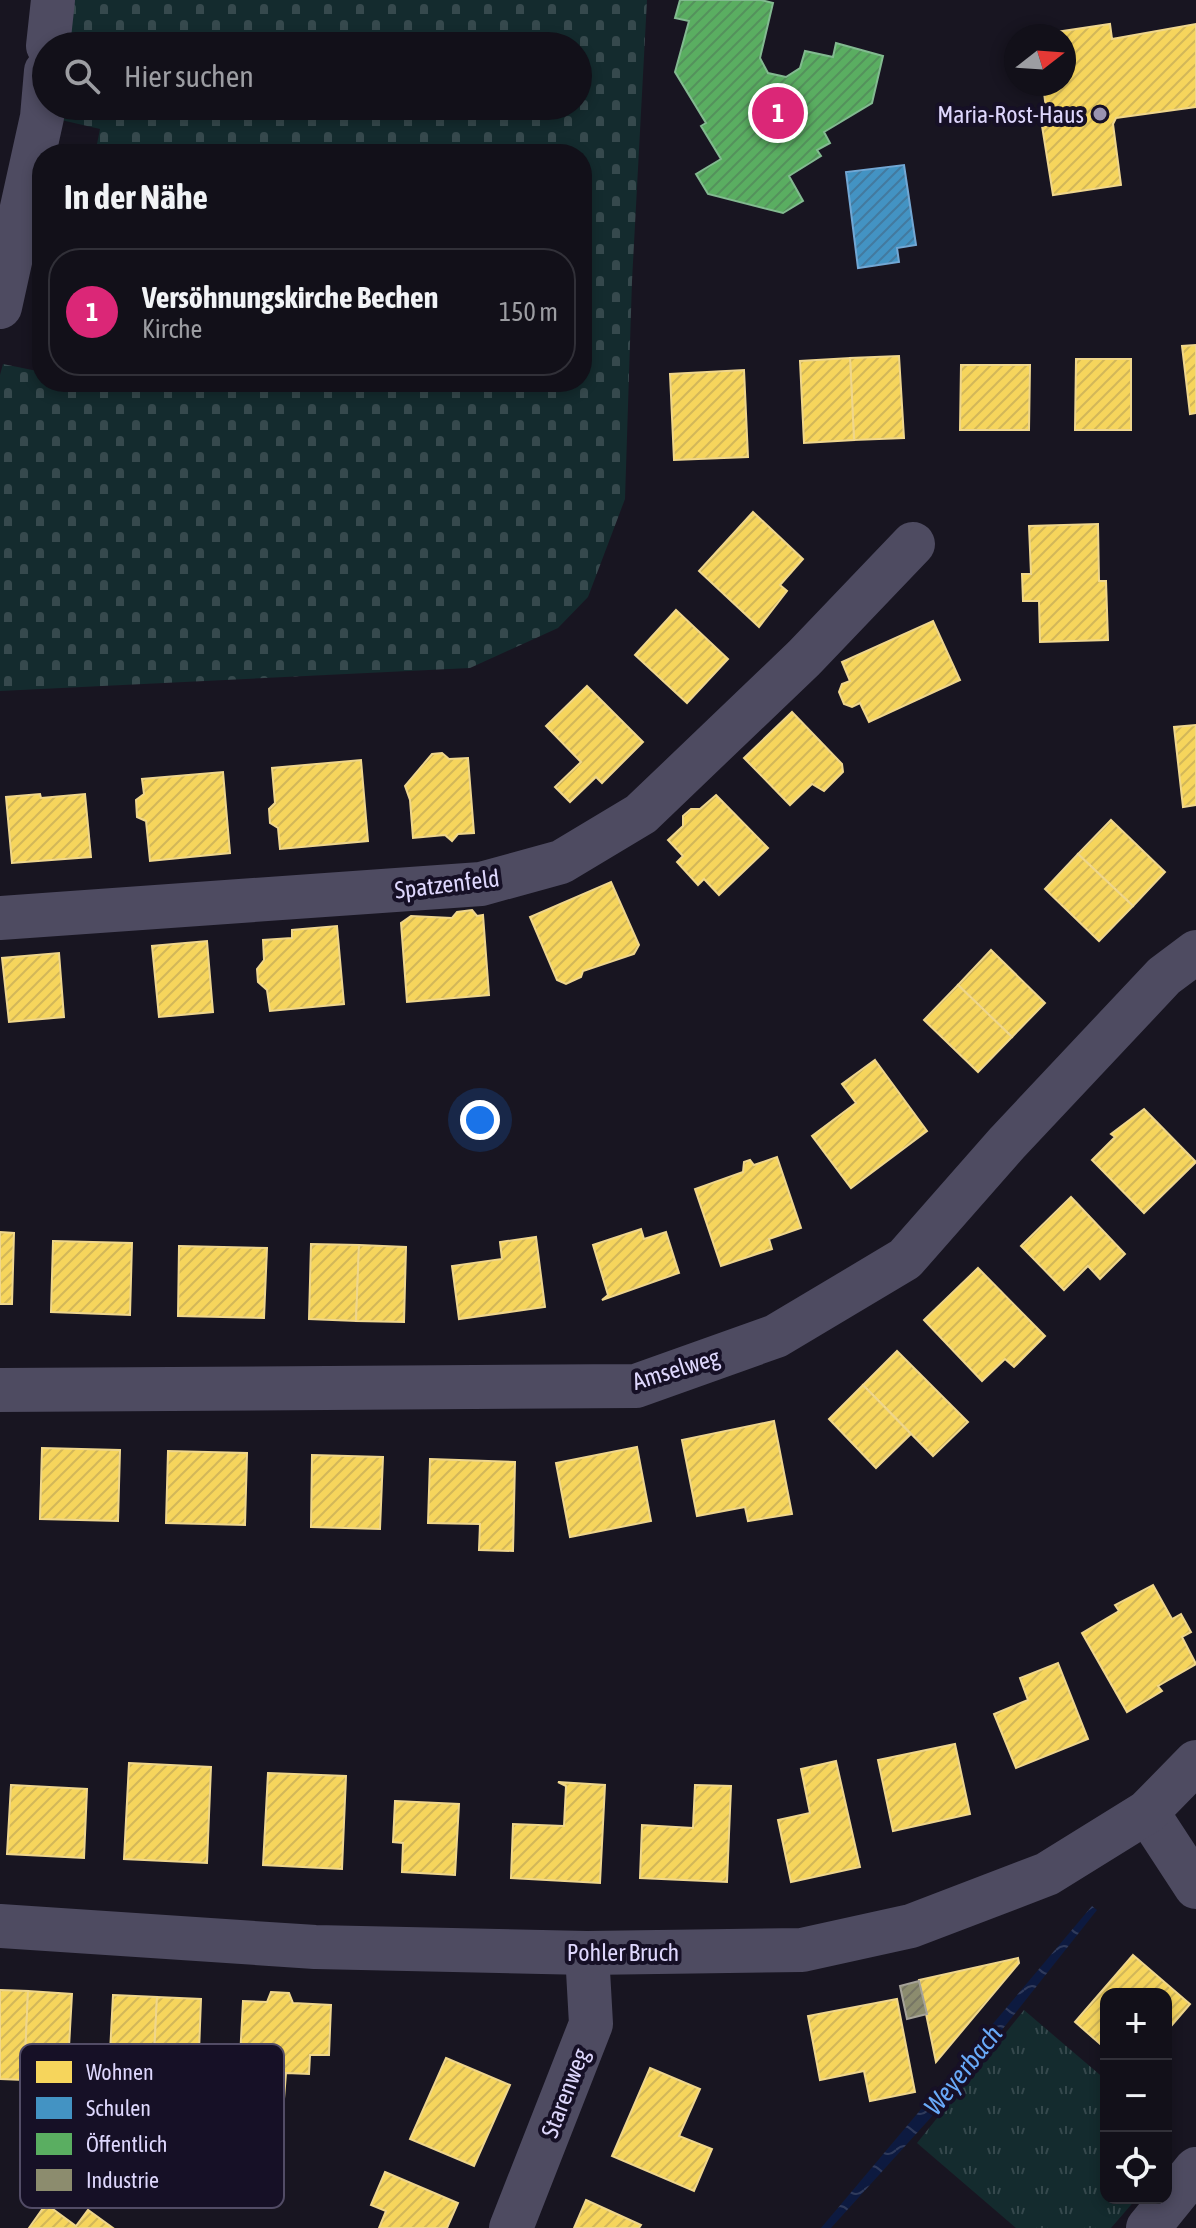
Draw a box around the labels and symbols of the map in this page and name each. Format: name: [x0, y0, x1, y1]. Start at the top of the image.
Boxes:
north arrow: [1004, 24, 1076, 96]
pin: 1: [752, 83, 804, 143]
place label: Maria-Rost-Haus: [937, 101, 1084, 128]
marker: Maria-Rost-Haus: [1091, 105, 1109, 123]
street label: Spatzenfeld: [393, 864, 501, 904]
your location: [460, 1100, 500, 1140]
street label: Amselweg: [629, 1343, 724, 1395]
street label: Pohler Bruch: [567, 1939, 679, 1966]
water label: Weyerbach: [918, 2019, 1008, 2121]
legend: [20, 2044, 284, 2208]
street label: Starenweg: [536, 2044, 595, 2141]
text: Wohnen: [86, 2059, 154, 2085]
text: Schulen: [86, 2095, 151, 2121]
text: Öffentlich: [86, 2131, 167, 2157]
text: Industrie: [86, 2167, 159, 2193]

